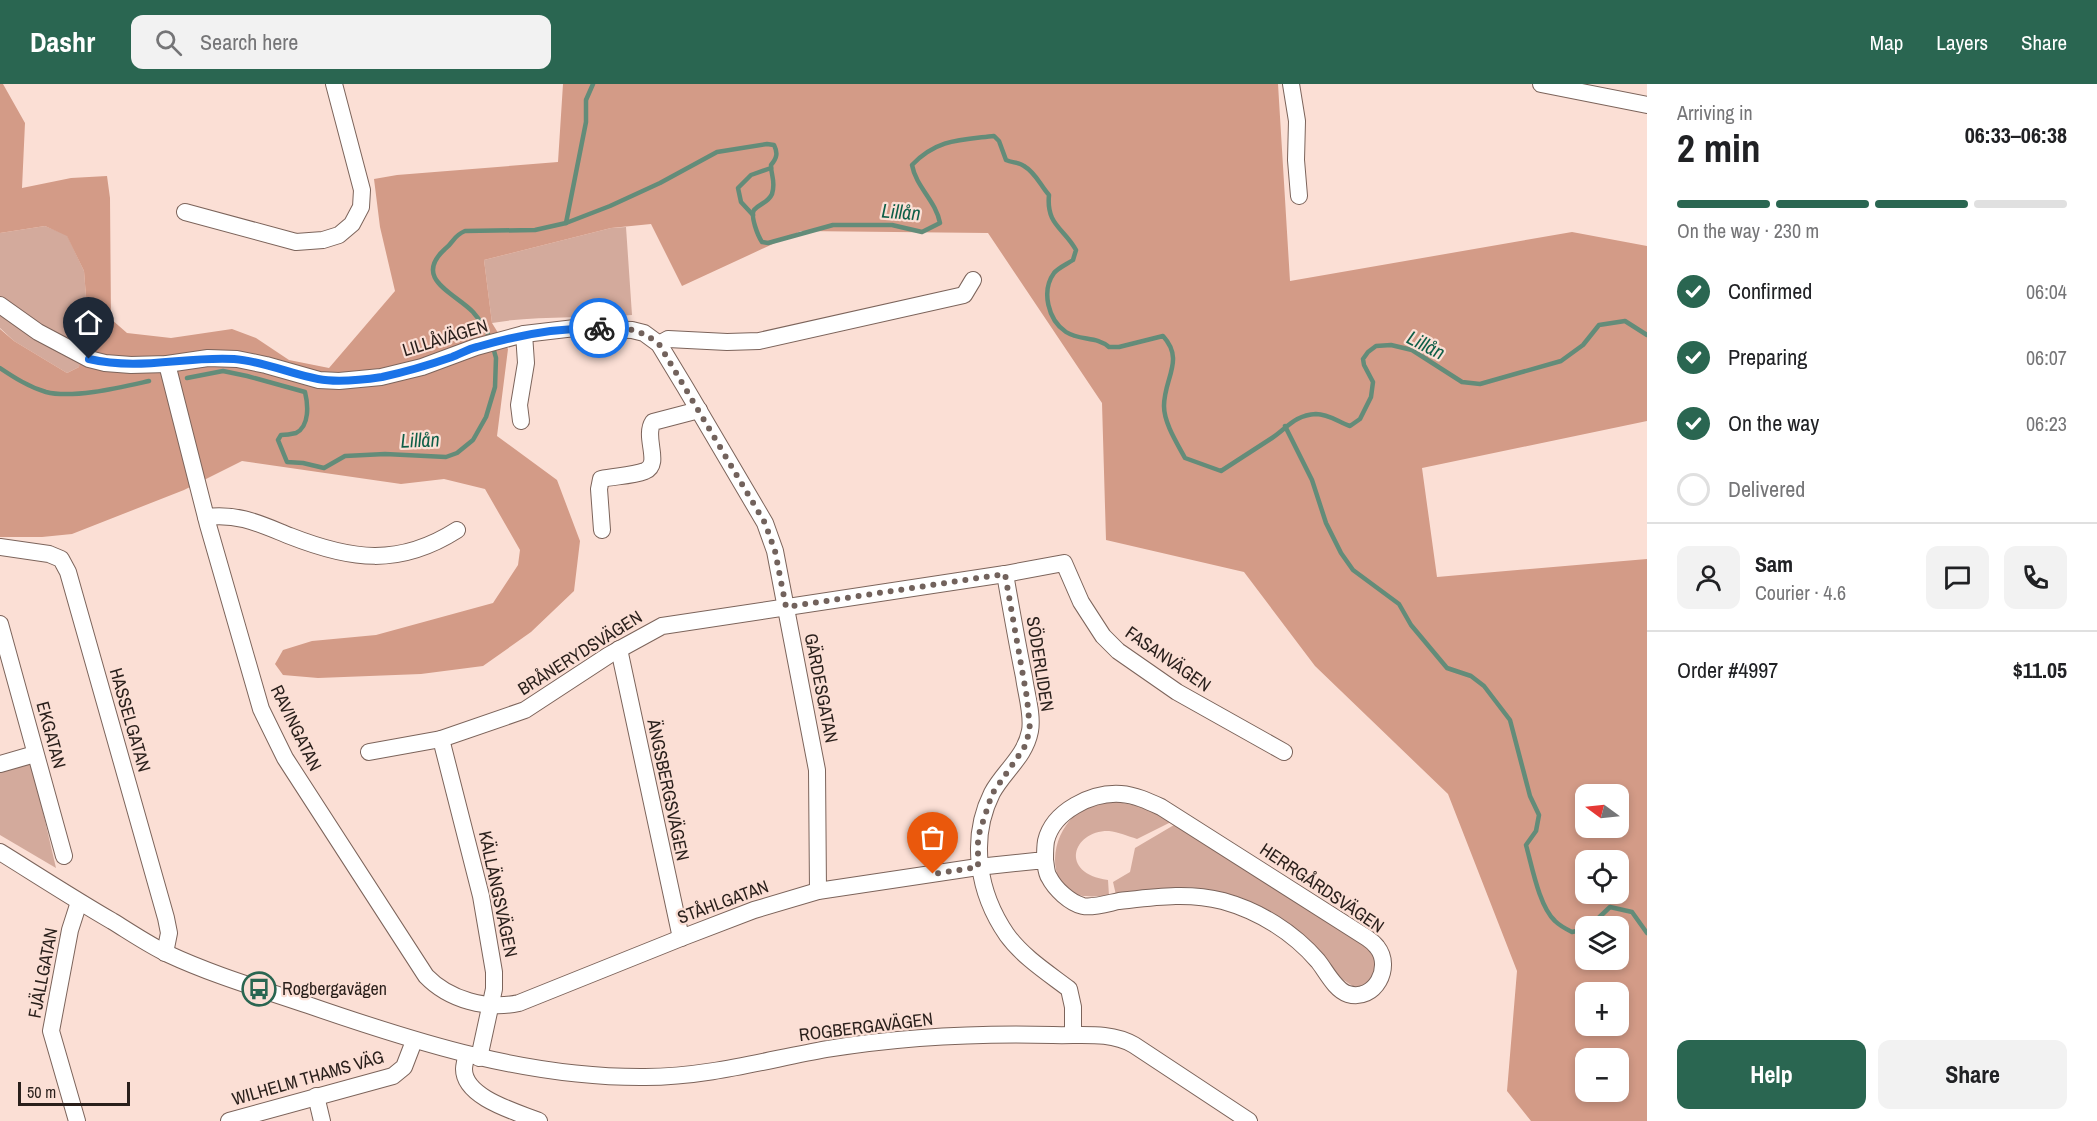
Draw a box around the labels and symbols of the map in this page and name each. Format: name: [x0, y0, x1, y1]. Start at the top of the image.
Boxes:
water label: Lillån: [881, 197, 922, 226]
pin: [63, 297, 114, 359]
courier: [569, 298, 629, 358]
street label: LILLÅVÄGEN: [399, 313, 491, 362]
water label: Lillån: [1403, 324, 1450, 365]
water label: Lillån: [400, 425, 440, 454]
street label: BRÅNERYDSVÄGEN: [513, 604, 647, 701]
street label: SÖDERLIDEN: [1021, 615, 1060, 713]
street label: FASANVÄGEN: [1121, 620, 1216, 697]
street label: GÄRDESGATAN: [799, 631, 844, 745]
street label: HASSELGATAN: [104, 665, 157, 775]
street label: RAVINGATAN: [265, 681, 328, 775]
street label: EKGATAN: [31, 699, 72, 771]
street label: ÄNGSBERGSVÄGEN: [641, 716, 696, 863]
north arrow: [1575, 784, 1629, 838]
pin: [907, 812, 958, 874]
street label: KÄLLÄNGSVÄGEN: [473, 828, 524, 959]
street label: HERRGÅRDSVÄGEN: [1255, 837, 1389, 938]
street label: STÅHLGATAN: [674, 874, 772, 930]
street label: FJÄLLGATAN: [22, 926, 63, 1020]
bus stop icon: Rogbergavägen: [241, 971, 277, 1007]
place label: Rogbergavägen: [282, 976, 387, 1001]
street label: ROGBERGAVÄGEN: [798, 1006, 934, 1047]
street label: WILHELM THAMS VÄG: [229, 1044, 387, 1111]
scale bar: [18, 1079, 130, 1106]

